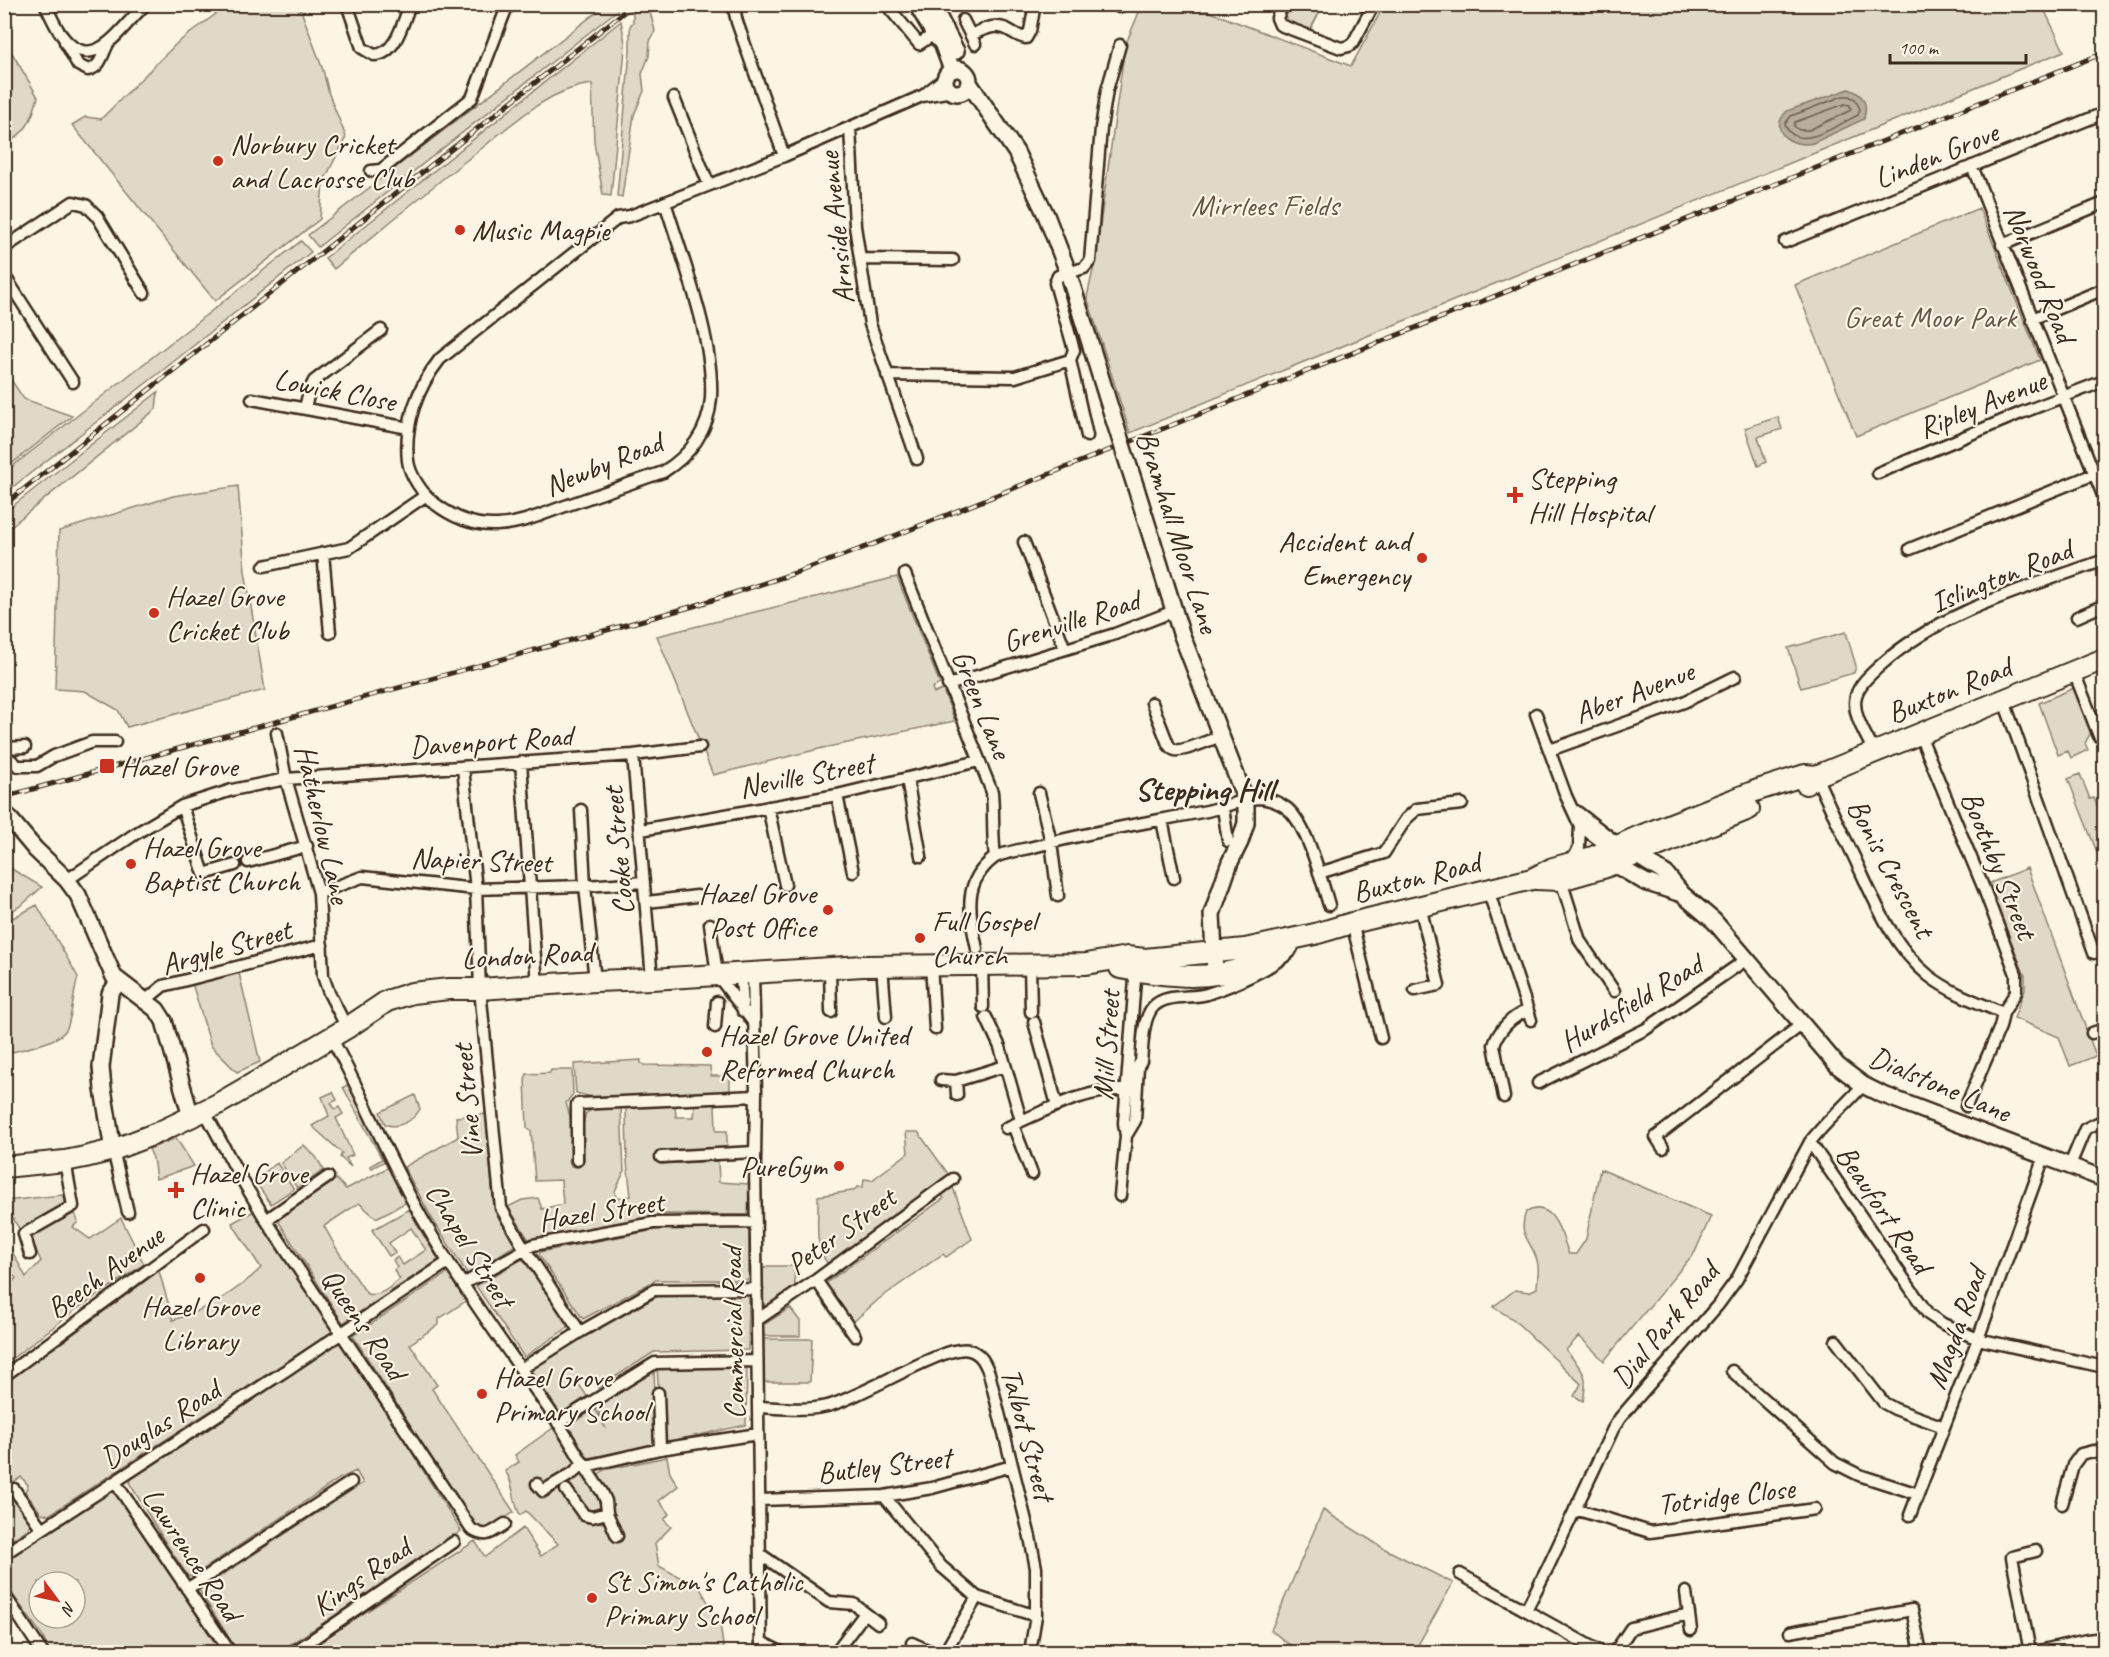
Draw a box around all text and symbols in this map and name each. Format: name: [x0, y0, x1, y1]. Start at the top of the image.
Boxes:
scale bar: [1890, 27, 2026, 65]
text: 100 m: [1899, 37, 1940, 59]
street label: Linden Grove: [1869, 112, 2006, 197]
place label: Norbury Cricket and Lacrosse Club: [230, 125, 416, 197]
street label: Arnside Avenue: [809, 148, 863, 306]
marker: Norbury Cricket and Lacrosse Club: [211, 154, 225, 168]
park label: Mirrlees Fields: [1191, 186, 1342, 224]
street label: Norwood Road: [1995, 199, 2086, 351]
place label: Music Magpie: [472, 211, 612, 249]
marker: Music Magpie: [453, 223, 467, 237]
park label: Great Moor Park: [1844, 298, 2018, 336]
street label: Lowick Close: [271, 360, 401, 421]
street label: Ripley Avenue: [1913, 360, 2053, 447]
street label: Newby Road: [539, 422, 671, 505]
street label: Bramhall Moor Lane: [1128, 426, 1229, 640]
place label: Stepping Hill Hospital: [1528, 459, 1656, 531]
marker: Stepping Hill Hospital: [1506, 486, 1524, 504]
place label: Accident and Emergency: [1278, 522, 1414, 594]
street label: Islington Road: [1925, 529, 2081, 622]
marker: Accident and Emergency: [1415, 551, 1429, 565]
place label: Hazel Grove Cricket Club: [166, 577, 290, 649]
street label: Grenville Road: [998, 580, 1148, 661]
marker: Hazel Grove Cricket Club: [147, 606, 161, 620]
street label: Green Lane: [943, 644, 1022, 766]
street label: Buxton Road: [1882, 646, 2020, 732]
street label: Aber Avenue: [1569, 651, 1701, 732]
street label: Davenport Road: [408, 716, 578, 766]
street label: Hatherlow Lane: [286, 741, 360, 909]
street label: Neville Street: [736, 743, 880, 807]
place label: Hazel Grove: [120, 747, 240, 785]
marker: Hazel Grove: [98, 757, 116, 775]
district label: Stepping Hill: [1135, 769, 1279, 810]
street label: Cooke Street: [593, 783, 643, 916]
street label: Boothby Street: [1952, 786, 2047, 947]
street label: Bonis Crescent: [1839, 792, 1945, 947]
place label: Hazel Grove Baptist Church: [143, 828, 301, 900]
street label: Napier Street: [410, 839, 555, 882]
street label: Buxton Road: [1348, 842, 1488, 911]
marker: Hazel Grove Baptist Church: [124, 857, 138, 871]
place label: Hazel Grove Post Office: [698, 874, 818, 946]
place label: Full Gospel Church: [932, 902, 1041, 974]
marker: Hazel Grove Post Office: [821, 903, 835, 917]
street label: Argyle Street: [157, 910, 298, 984]
marker: Full Gospel Church: [913, 931, 927, 945]
street label: London Road: [460, 932, 598, 977]
street label: Hurdsfield Road: [1553, 943, 1713, 1060]
street label: Mill Street: [1083, 986, 1129, 1101]
place label: Hazel Grove United Reformed Church: [719, 1016, 913, 1088]
street label: Dialstone Lane: [1864, 1037, 2018, 1132]
street label: Vine Street: [443, 1040, 491, 1161]
marker: Hazel Grove United Reformed Church: [700, 1045, 714, 1059]
street label: Beaufort Road: [1827, 1138, 1943, 1284]
place label: PureGym: [740, 1147, 828, 1185]
place label: Hazel Grove Clinic: [190, 1154, 310, 1226]
marker: PureGym: [832, 1159, 846, 1173]
street label: Chapel Street: [417, 1176, 525, 1318]
street label: Peter Street: [779, 1177, 905, 1283]
marker: Hazel Grove Clinic: [167, 1181, 185, 1199]
street label: Hazel Street: [536, 1182, 669, 1240]
street label: Beech Avenue: [39, 1216, 173, 1327]
street label: Commercial Road: [712, 1242, 754, 1420]
street label: Dial Park Road: [1603, 1251, 1730, 1396]
street label: Magda Road: [1916, 1258, 1997, 1394]
street label: Queens Road: [313, 1261, 418, 1391]
marker: Hazel Grove Library: [193, 1271, 207, 1285]
place label: Hazel Grove Library: [141, 1287, 261, 1359]
place label: Hazel Grove Primary School: [494, 1358, 653, 1430]
street label: Talbot Street: [992, 1364, 1065, 1508]
street label: Douglas Road: [93, 1369, 231, 1477]
marker: Hazel Grove Primary School: [475, 1387, 489, 1401]
street label: Butley Street: [815, 1437, 957, 1492]
street label: Totridge Close: [1656, 1469, 1799, 1523]
street label: Lawrence Road: [133, 1480, 253, 1632]
street label: Kings Road: [304, 1527, 421, 1625]
place label: St Simon's Catholic Primary School: [604, 1562, 804, 1634]
north arrow: [27, 1570, 87, 1630]
marker: St Simon's Catholic Primary School: [585, 1591, 599, 1605]
text: N: [56, 1598, 80, 1620]

